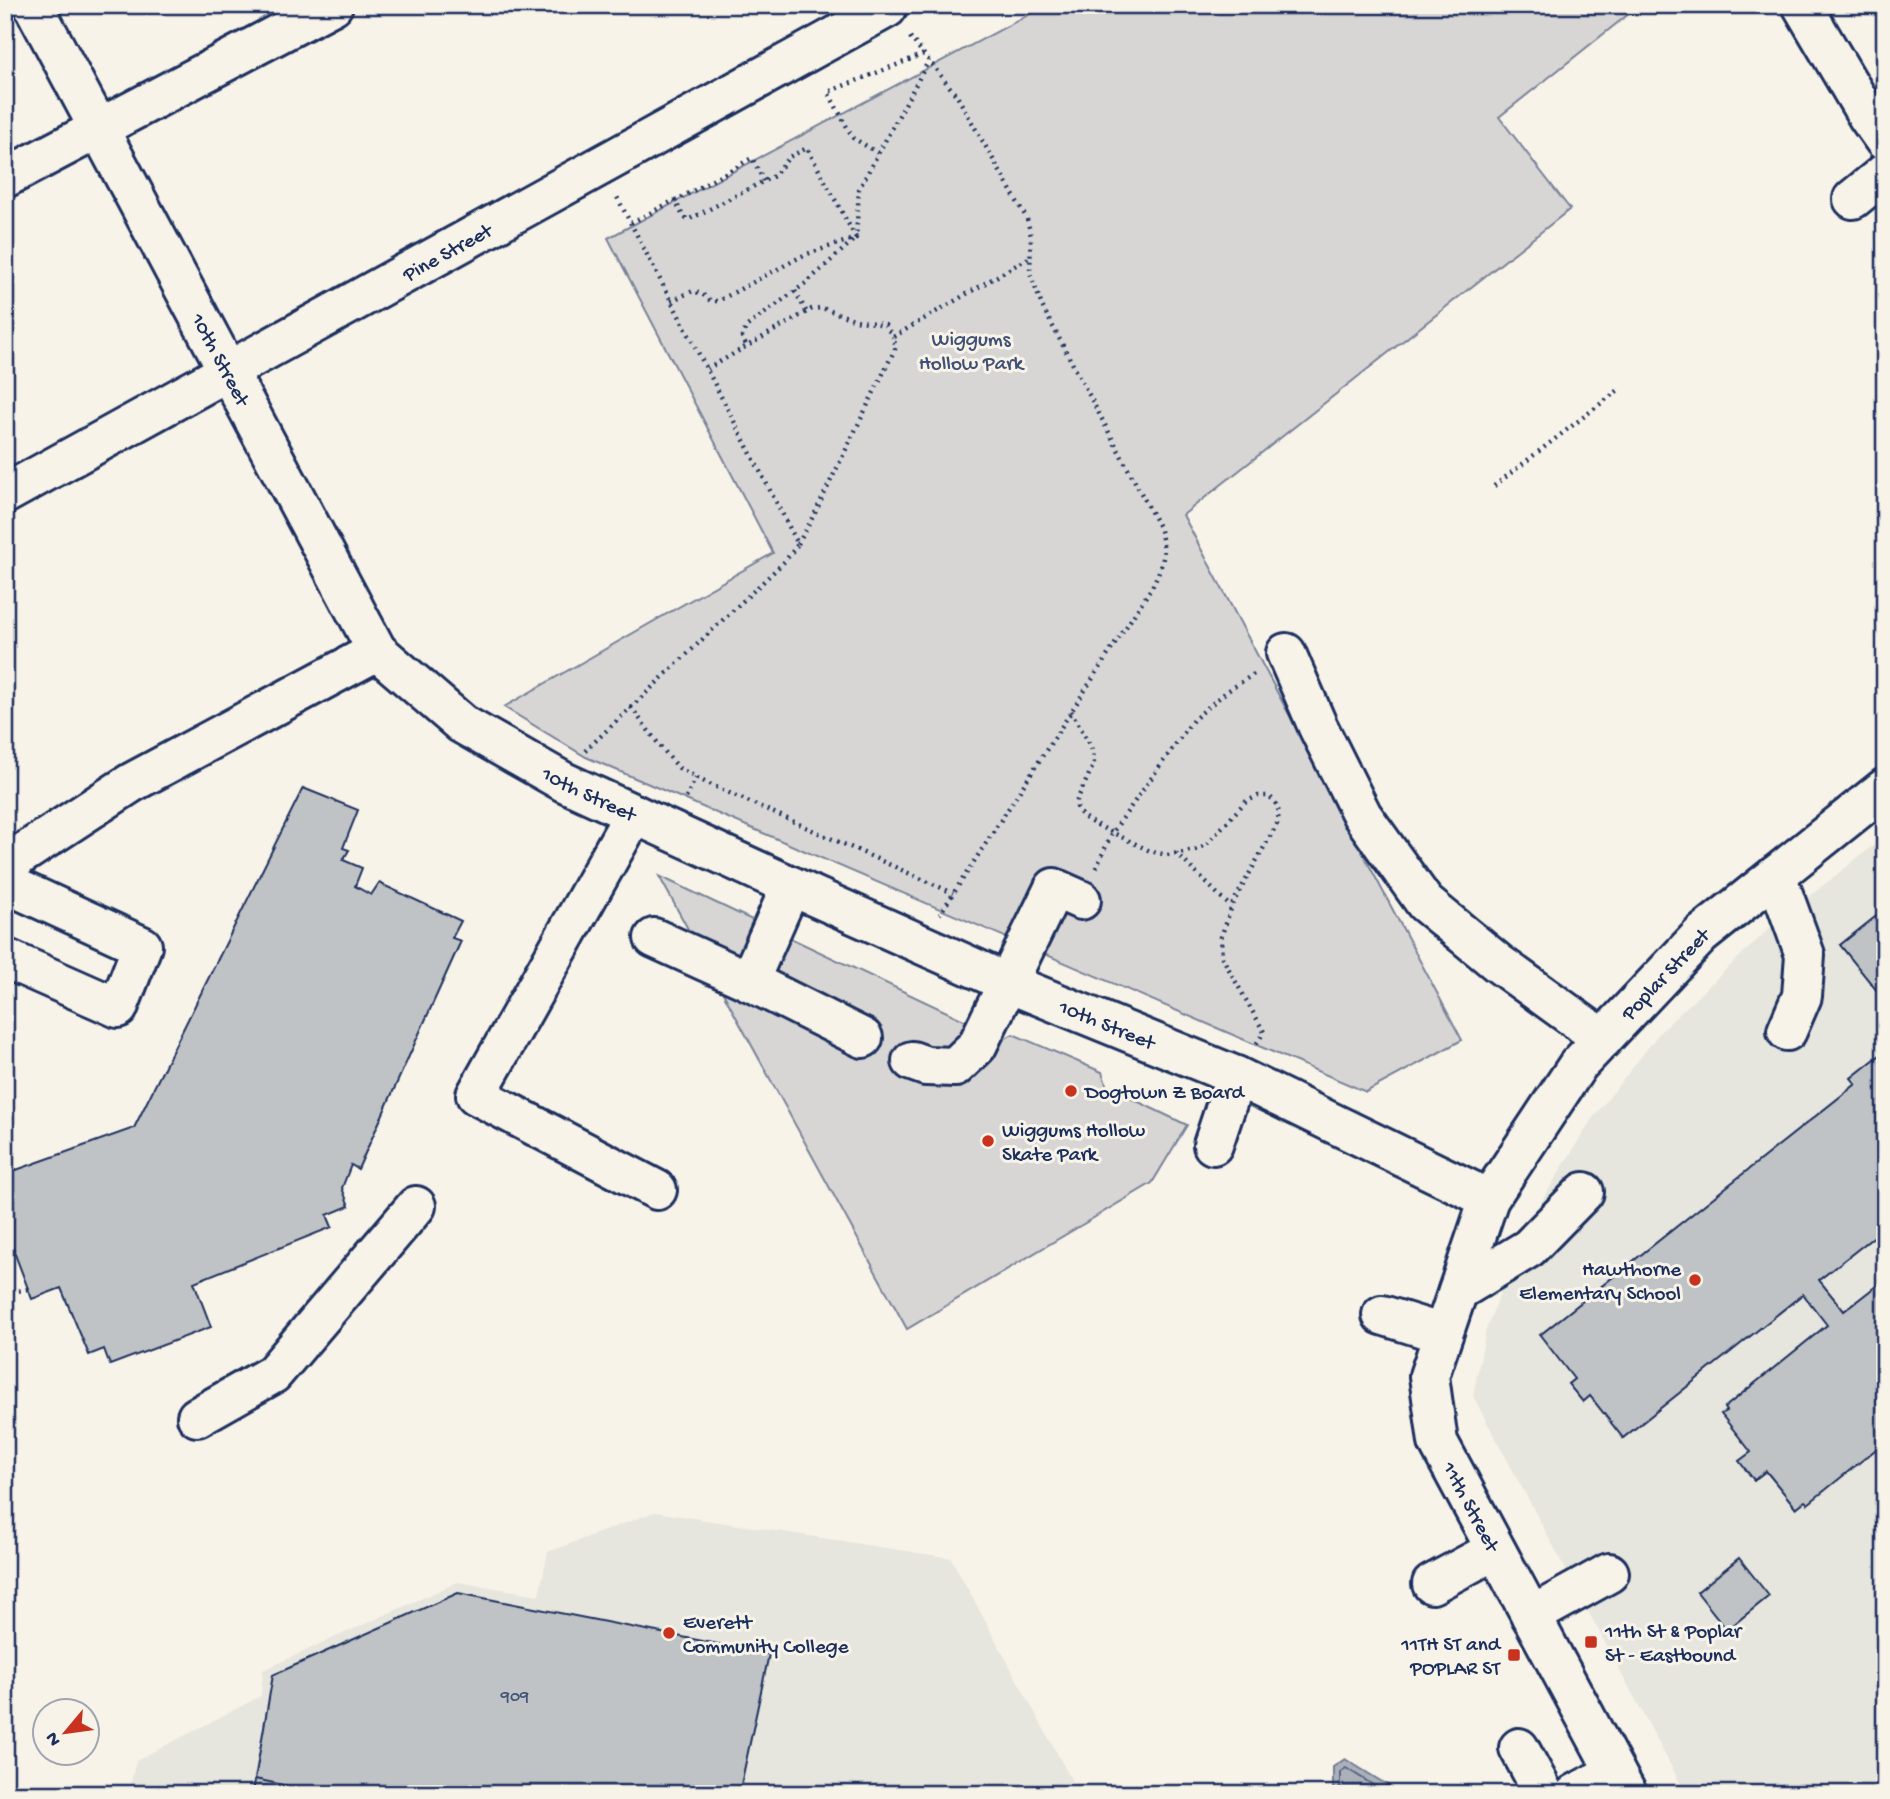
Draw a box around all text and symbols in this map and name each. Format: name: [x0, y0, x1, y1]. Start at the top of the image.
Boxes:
street label: Pine Street: [399, 219, 499, 290]
street label: 10th Street: [183, 309, 254, 413]
park label: Wiggums Hollow Park: [919, 329, 1026, 378]
street label: 10th Street: [535, 762, 641, 830]
street label: Poplar Street: [1617, 923, 1718, 1028]
street label: 10th Street: [1054, 996, 1160, 1058]
place label: Dogtown Z Board: [1083, 1082, 1246, 1107]
marker: Dogtown Z Board: [1063, 1083, 1079, 1099]
place label: Wiggums Hollow Skate Park: [1002, 1120, 1146, 1169]
marker: Wiggums Hollow Skate Park: [980, 1133, 996, 1149]
place label: Hawthorne Elementary School: [1519, 1259, 1682, 1308]
marker: Hawthorne Elementary School: [1687, 1272, 1703, 1288]
street label: 11th Street: [1434, 1458, 1504, 1559]
place label: Everett Community College: [683, 1612, 850, 1661]
place label: 11th St & Poplar St - Eastbound: [1604, 1621, 1743, 1670]
marker: Everett Community College: [661, 1625, 677, 1641]
place label: 11TH ST and POPLAR ST: [1400, 1634, 1502, 1683]
marker: 11th St & Poplar St - Eastbound: [1583, 1634, 1599, 1650]
marker: 11TH ST and POPLAR ST: [1506, 1647, 1522, 1663]
house number: 909: [500, 1687, 529, 1708]
north arrow: [32, 1698, 102, 1768]
text: N: [41, 1728, 67, 1750]

